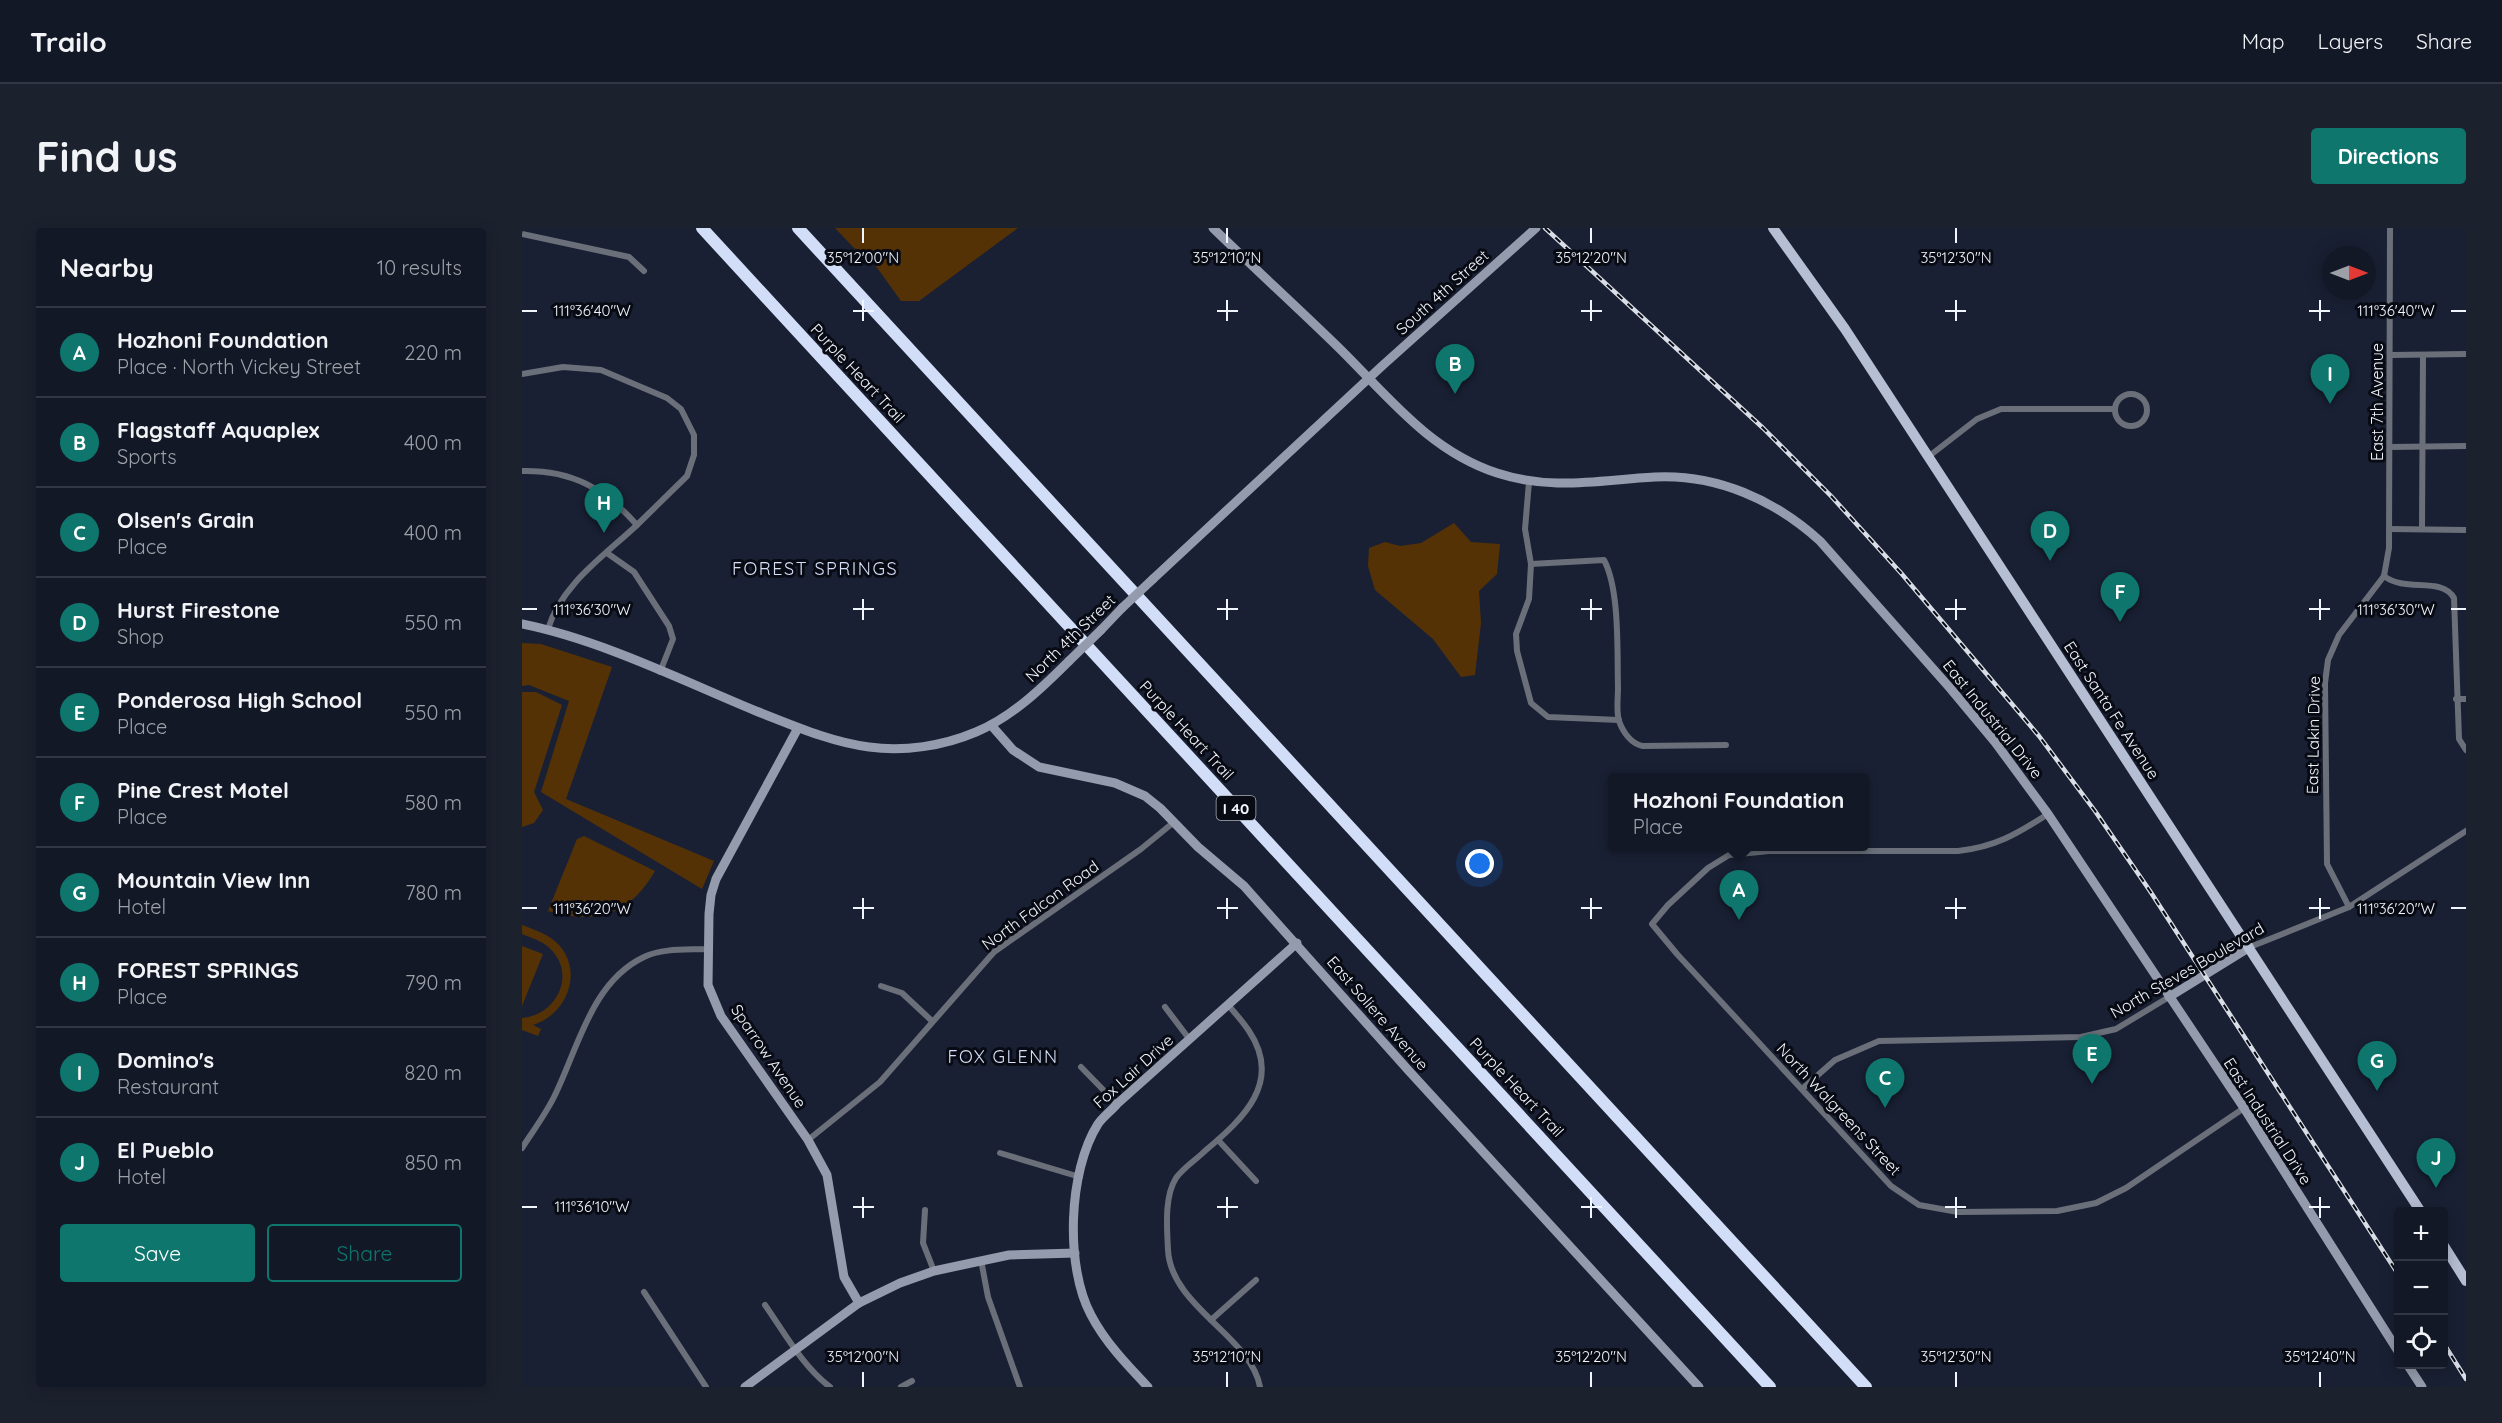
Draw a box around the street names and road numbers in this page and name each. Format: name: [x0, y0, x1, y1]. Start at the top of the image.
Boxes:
street label: South 4th Street: [1392, 245, 1492, 339]
street label: Purple Heart Trail: [807, 319, 909, 427]
street label: East 7th Avenue: [2367, 343, 2387, 461]
street label: North 4th Street: [1021, 590, 1119, 686]
street label: East Santa Fe Avenue: [2060, 637, 2164, 783]
street label: East Industrial Drive: [1939, 656, 2047, 782]
street label: Purple Heart Trail: [1136, 676, 1238, 784]
street label: East Lakin Drive: [2302, 676, 2324, 794]
road number: I 40: [1216, 796, 1256, 820]
street label: North Falcon Road: [978, 856, 1102, 954]
street label: North Steves Boulevard: [2107, 918, 2267, 1022]
street label: East Soliere Avenue: [1323, 952, 1433, 1074]
street label: Sparrow Avenue: [727, 1000, 811, 1112]
street label: Fox Lair Drive: [1089, 1030, 1177, 1112]
street label: Purple Heart Trail: [1466, 1033, 1568, 1141]
street label: North Walgreens Street: [1772, 1039, 1906, 1179]
street label: East Industrial Drive: [2220, 1054, 2316, 1188]

